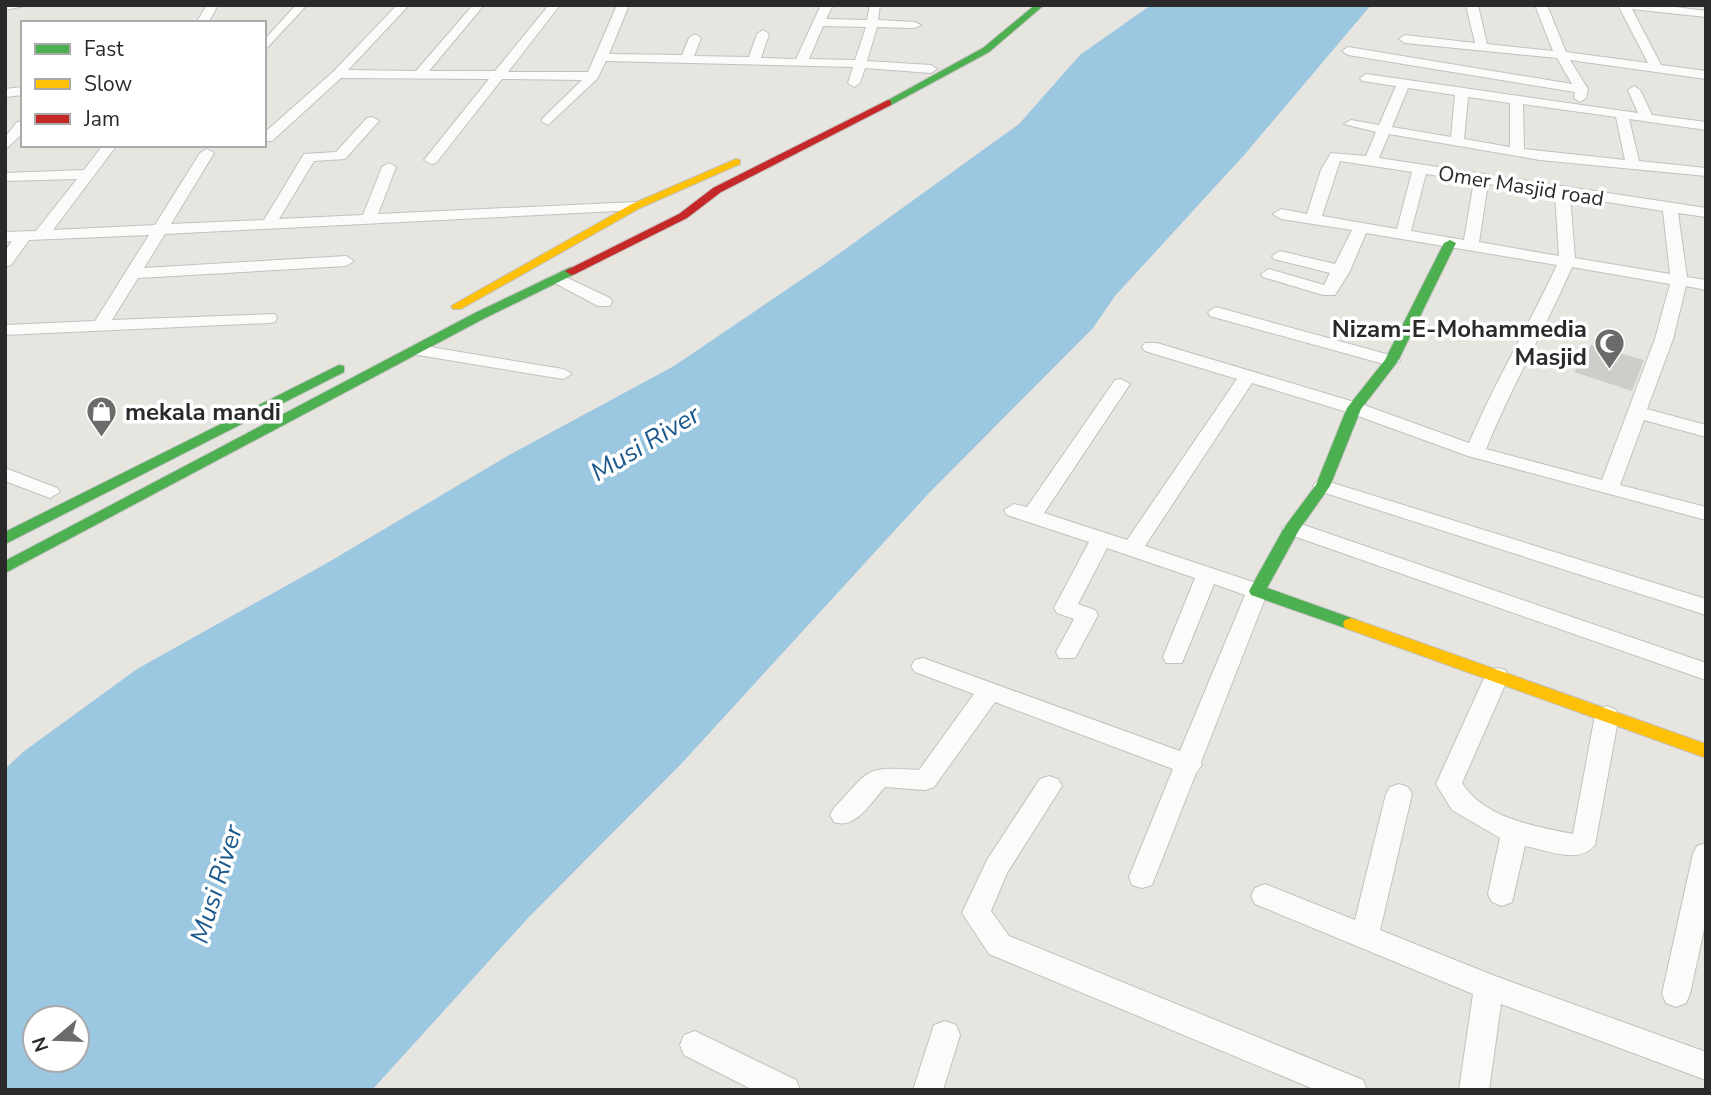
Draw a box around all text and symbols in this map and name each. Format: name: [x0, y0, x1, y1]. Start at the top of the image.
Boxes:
legend: [21, 21, 266, 147]
text: Fast: [84, 35, 124, 63]
text: Slow: [84, 70, 133, 98]
text: Jam: [83, 105, 120, 133]
street label: Omer Masjid road: [1436, 159, 1606, 213]
place label: Nizam-E-Mohammedia Masjid: [1332, 313, 1587, 373]
mosque icon: Nizam-E-Mohammedia Masjid: [1593, 326, 1627, 370]
shop icon: mekala mandi: [85, 395, 119, 439]
place label: mekala mandi: [125, 396, 281, 428]
water label: Musi River: [584, 397, 707, 490]
water label: Musi River: [182, 820, 251, 948]
north arrow: [21, 1004, 91, 1074]
text: N: [26, 1033, 55, 1055]

